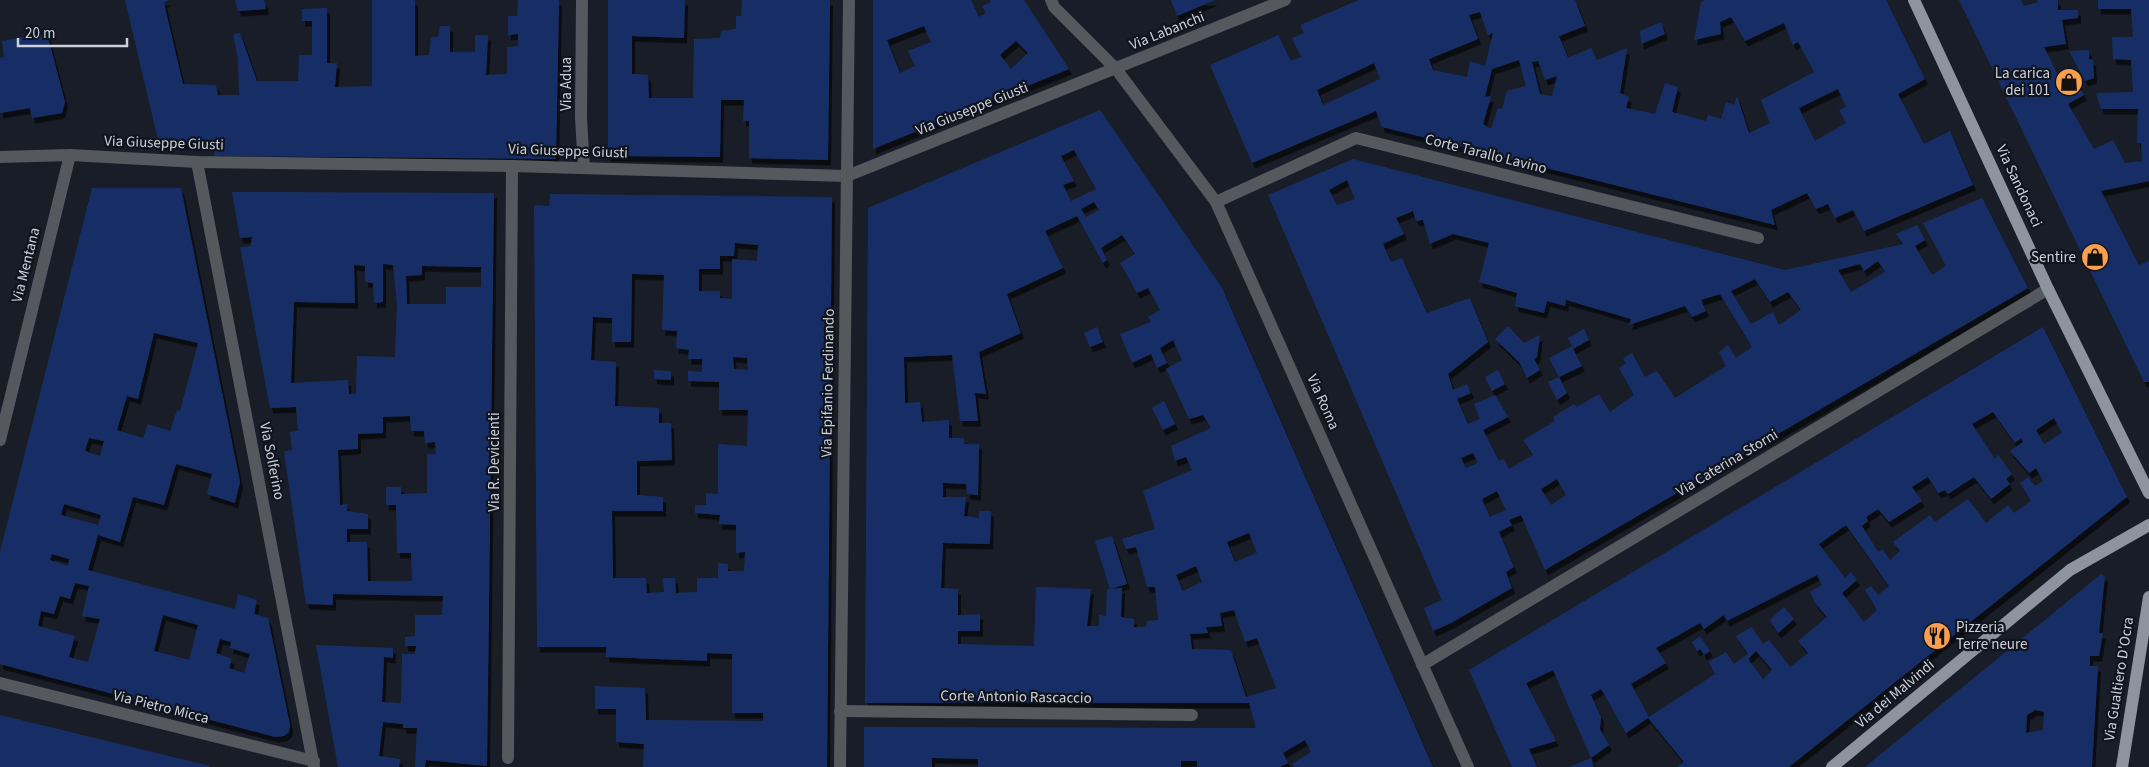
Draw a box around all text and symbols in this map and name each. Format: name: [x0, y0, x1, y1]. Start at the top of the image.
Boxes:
street label: Via Labanchi: [1126, 6, 1208, 56]
scale bar: [18, 15, 126, 47]
text: 20 m: [25, 23, 55, 44]
street label: Via Adua: [556, 57, 577, 111]
place label: La carica dei 101: [1995, 63, 2050, 101]
shop icon: La carica dei 101: [2054, 67, 2084, 97]
street label: Via Giuseppe Giusti: [913, 77, 1031, 141]
street label: Corte Tarallo Lavino: [1423, 129, 1549, 179]
street label: Via Giuseppe Giusti: [104, 130, 224, 156]
street label: Via Giuseppe Giusti: [508, 138, 628, 164]
street label: Via Sandonaci: [1991, 141, 2047, 231]
street label: Via Mentana: [7, 225, 45, 305]
shop icon: Sentire: [2080, 242, 2110, 272]
place label: Sentire: [2031, 247, 2076, 268]
street label: Via Epifanio Ferdinando: [816, 308, 840, 458]
street label: Via Roma: [1302, 371, 1344, 433]
street label: Via R. Devicienti: [484, 412, 505, 512]
street label: Via Solferino: [254, 420, 290, 502]
street label: Via Caterina Storni: [1672, 424, 1782, 502]
street label: Via Gualtiero D'Ocra: [2099, 615, 2139, 743]
place label: Pizzeria Terre neure: [1956, 617, 2028, 655]
restaurant icon: Pizzeria Terre neure: [1922, 621, 1952, 651]
street label: Via dei Malvindi: [1851, 655, 1939, 733]
street label: Via Pietro Micca: [111, 685, 211, 729]
street label: Corte Antonio Rascaccio: [940, 685, 1092, 709]

